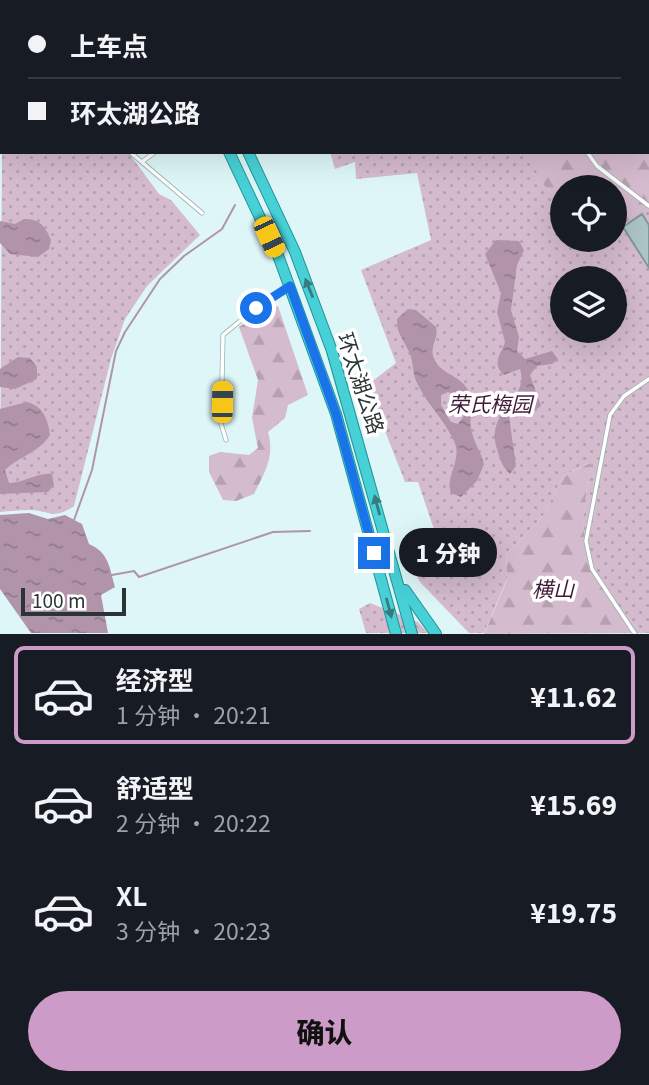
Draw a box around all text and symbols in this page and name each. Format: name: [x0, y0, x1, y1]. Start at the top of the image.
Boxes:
text: 上车点: [70, 26, 148, 63]
text: 环太湖公路: [70, 93, 200, 130]
map controls: [550, 175, 627, 343]
button: locate: [550, 175, 627, 252]
car: [251, 214, 288, 260]
button: layers: [550, 266, 627, 343]
one-way arrow: [304, 278, 315, 299]
route start: [240, 292, 272, 324]
street label: 环太湖公路: [332, 328, 392, 438]
car: [212, 381, 233, 423]
park label: 荣氏梅园: [448, 388, 535, 418]
one-way arrow: [372, 494, 382, 515]
callout: 1 分钟: [398, 528, 496, 578]
text: 1 分钟: [415, 535, 481, 569]
route end: [358, 537, 390, 569]
park label: 横山: [532, 573, 576, 603]
scale bar: [21, 584, 126, 616]
text: 100 m: [32, 586, 86, 613]
one-way arrow: [384, 598, 395, 620]
text: 经济型: [116, 660, 194, 697]
icon: car: [32, 664, 95, 727]
text: ¥11.62: [530, 677, 617, 714]
text: 1 分钟 · 20:21: [116, 697, 271, 731]
text: 舒适型: [116, 768, 194, 805]
icon: car: [32, 772, 95, 835]
text: ¥15.69: [530, 785, 617, 822]
text: 2 分钟 · 20:22: [116, 805, 271, 839]
text: XL: [116, 876, 147, 913]
icon: car: [32, 880, 95, 943]
text: ¥19.75: [530, 893, 617, 930]
text: 3 分钟 · 20:23: [116, 913, 271, 947]
button: 确认: [28, 991, 621, 1071]

